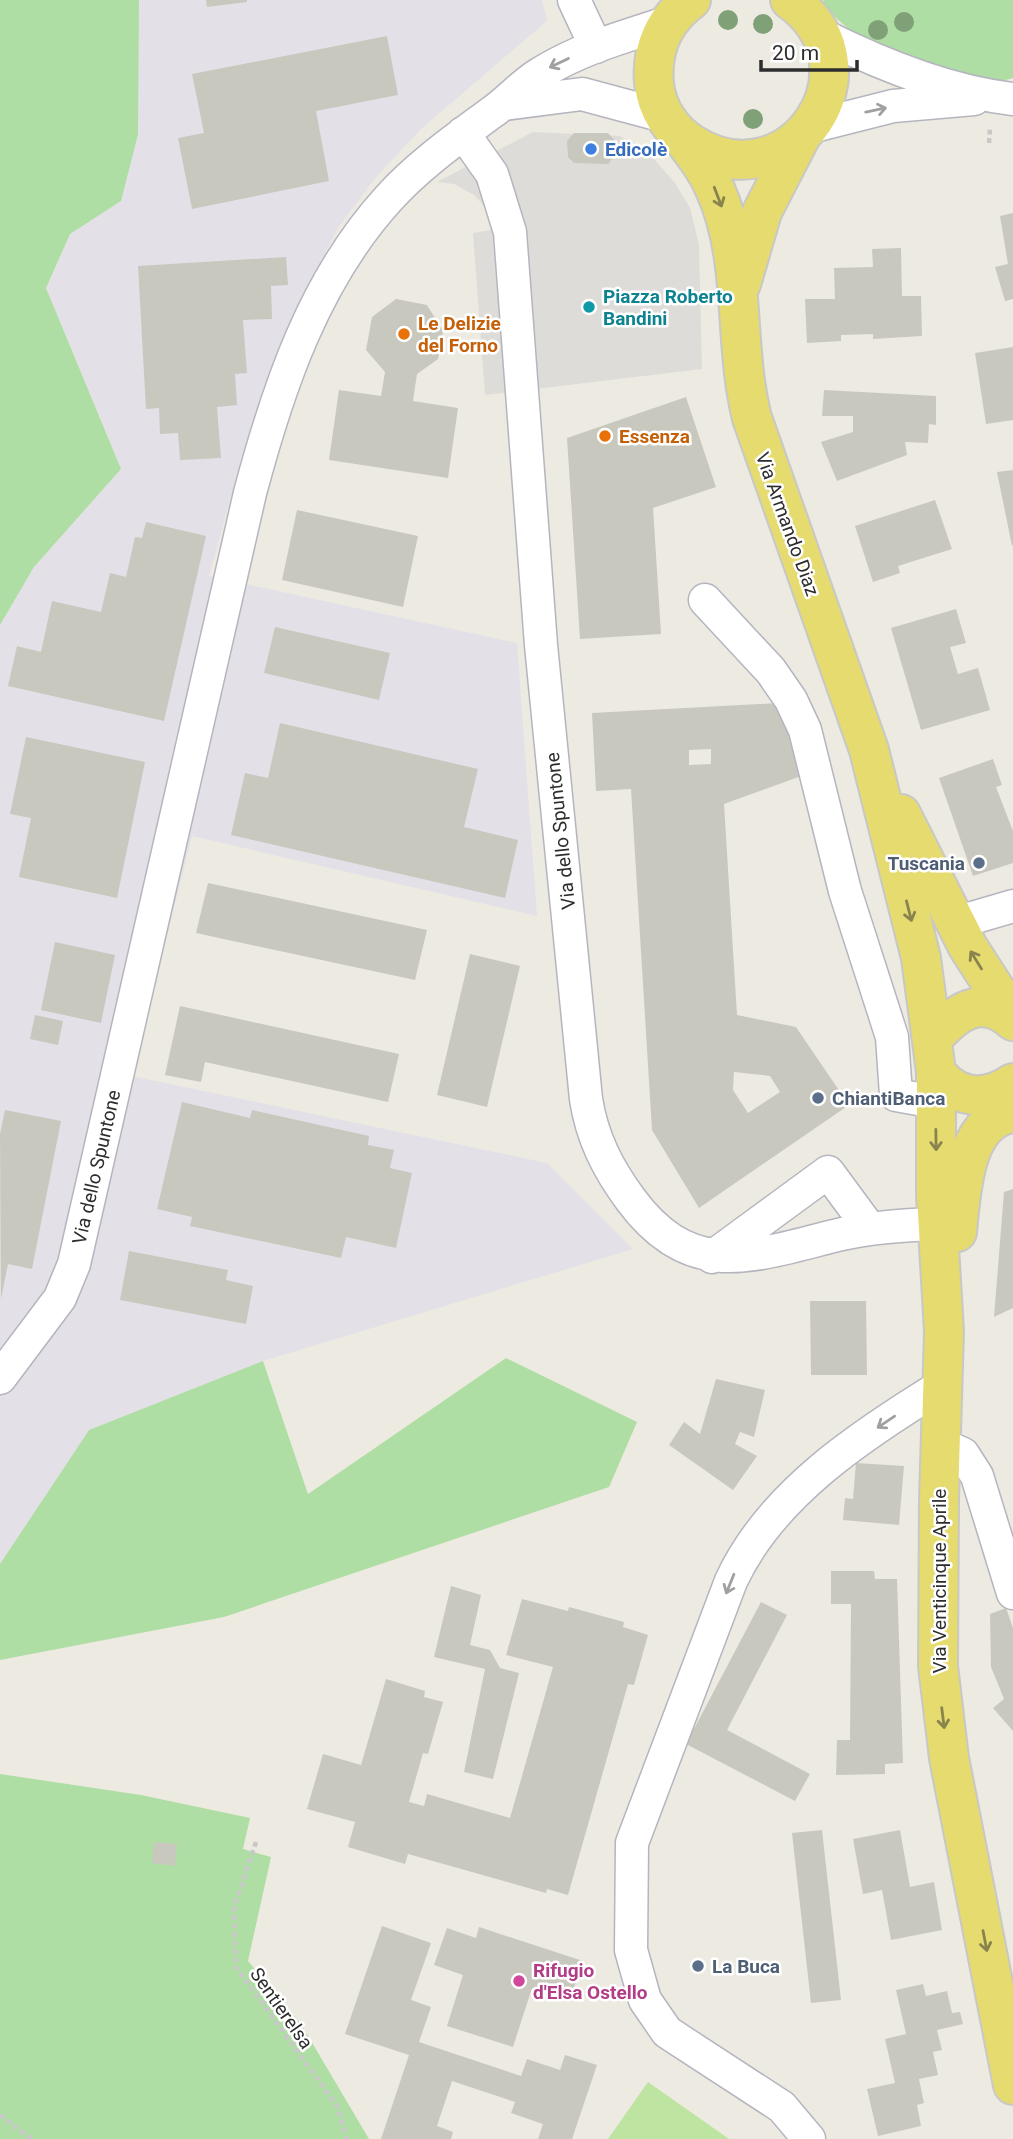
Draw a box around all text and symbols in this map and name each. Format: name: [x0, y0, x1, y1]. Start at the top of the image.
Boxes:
scale bar: [761, 28, 857, 72]
text: 20 m: [772, 41, 819, 65]
one-way arrow: [549, 57, 570, 70]
one-way arrow: [864, 102, 887, 116]
place label: Edicolè: [605, 138, 667, 161]
marker: Edicolè: [583, 141, 599, 157]
one-way arrow: [713, 186, 726, 207]
place label: Piazza Roberto Bandini: [603, 285, 733, 330]
marker: Piazza Roberto Bandini: [581, 299, 597, 315]
place label: Le Delizie del Forno: [418, 312, 501, 357]
marker: Le Delizie del Forno: [396, 326, 412, 342]
place label: Essenza: [619, 425, 690, 448]
marker: Essenza: [597, 428, 613, 444]
street label: Via Armando Diaz: [751, 449, 824, 599]
street label: Via dello Spuntone: [541, 751, 580, 911]
place label: Tuscania: [888, 852, 965, 875]
marker: Tuscania: [971, 855, 987, 871]
one-way arrow: [903, 899, 916, 922]
one-way arrow: [969, 950, 983, 970]
place label: ChiantiBanca: [832, 1087, 945, 1110]
street label: Via dello Spuntone: [68, 1088, 125, 1247]
marker: ChiantiBanca: [810, 1090, 826, 1106]
one-way arrow: [929, 1128, 943, 1151]
one-way arrow: [877, 1415, 896, 1429]
street label: Via Venticinque Aprile: [928, 1489, 951, 1673]
one-way arrow: [723, 1573, 736, 1594]
one-way arrow: [937, 1706, 950, 1728]
one-way arrow: [979, 1929, 992, 1952]
place label: La Buca: [712, 1955, 780, 1978]
marker: La Buca: [690, 1958, 706, 1974]
place label: Rifugio d'Elsa Ostello: [533, 1959, 648, 2004]
street label: Sentierelsa: [245, 1963, 318, 2053]
marker: Rifugio d'Elsa Ostello: [511, 1973, 527, 1989]

